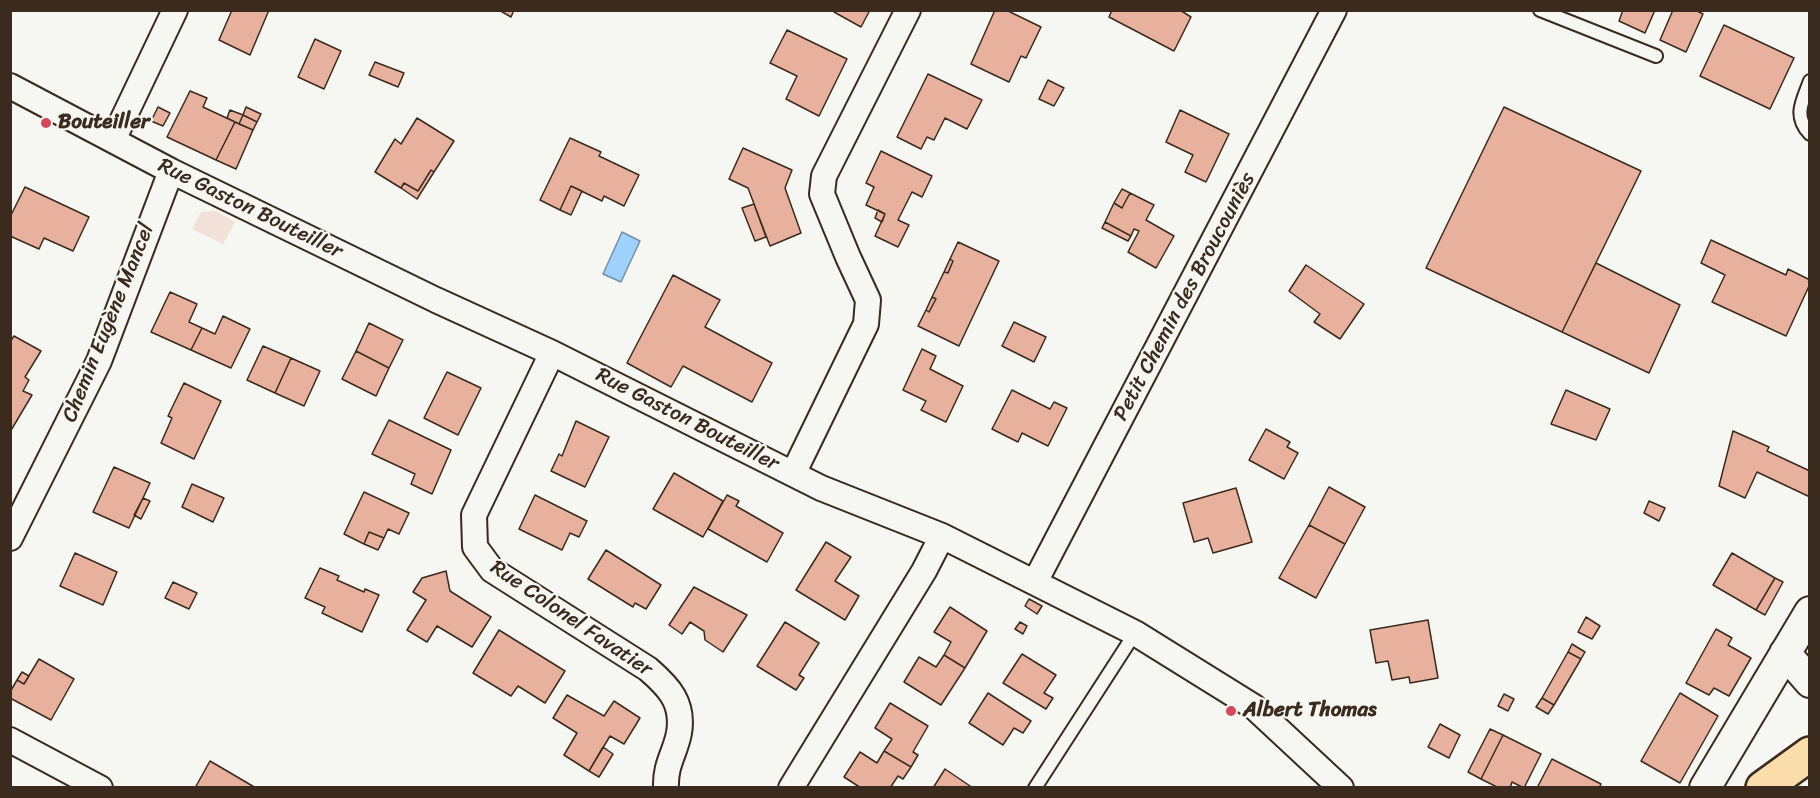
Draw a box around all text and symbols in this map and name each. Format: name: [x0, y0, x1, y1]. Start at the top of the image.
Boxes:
place label: Bouteiller: [58, 110, 150, 136]
marker: Bouteiller: [39, 116, 53, 130]
street label: Rue Gaston Bouteiller: [154, 153, 346, 265]
street label: Petit Chemin des Broucouniès: [1109, 169, 1261, 425]
street label: Chemin Eugène Mancel: [58, 220, 160, 426]
street label: Rue Gaston Bouteiller: [591, 363, 783, 477]
street label: Rue Colonel Favatier: [485, 555, 657, 683]
place label: Albert Thomas: [1243, 698, 1377, 724]
marker: Albert Thomas: [1224, 704, 1238, 718]

